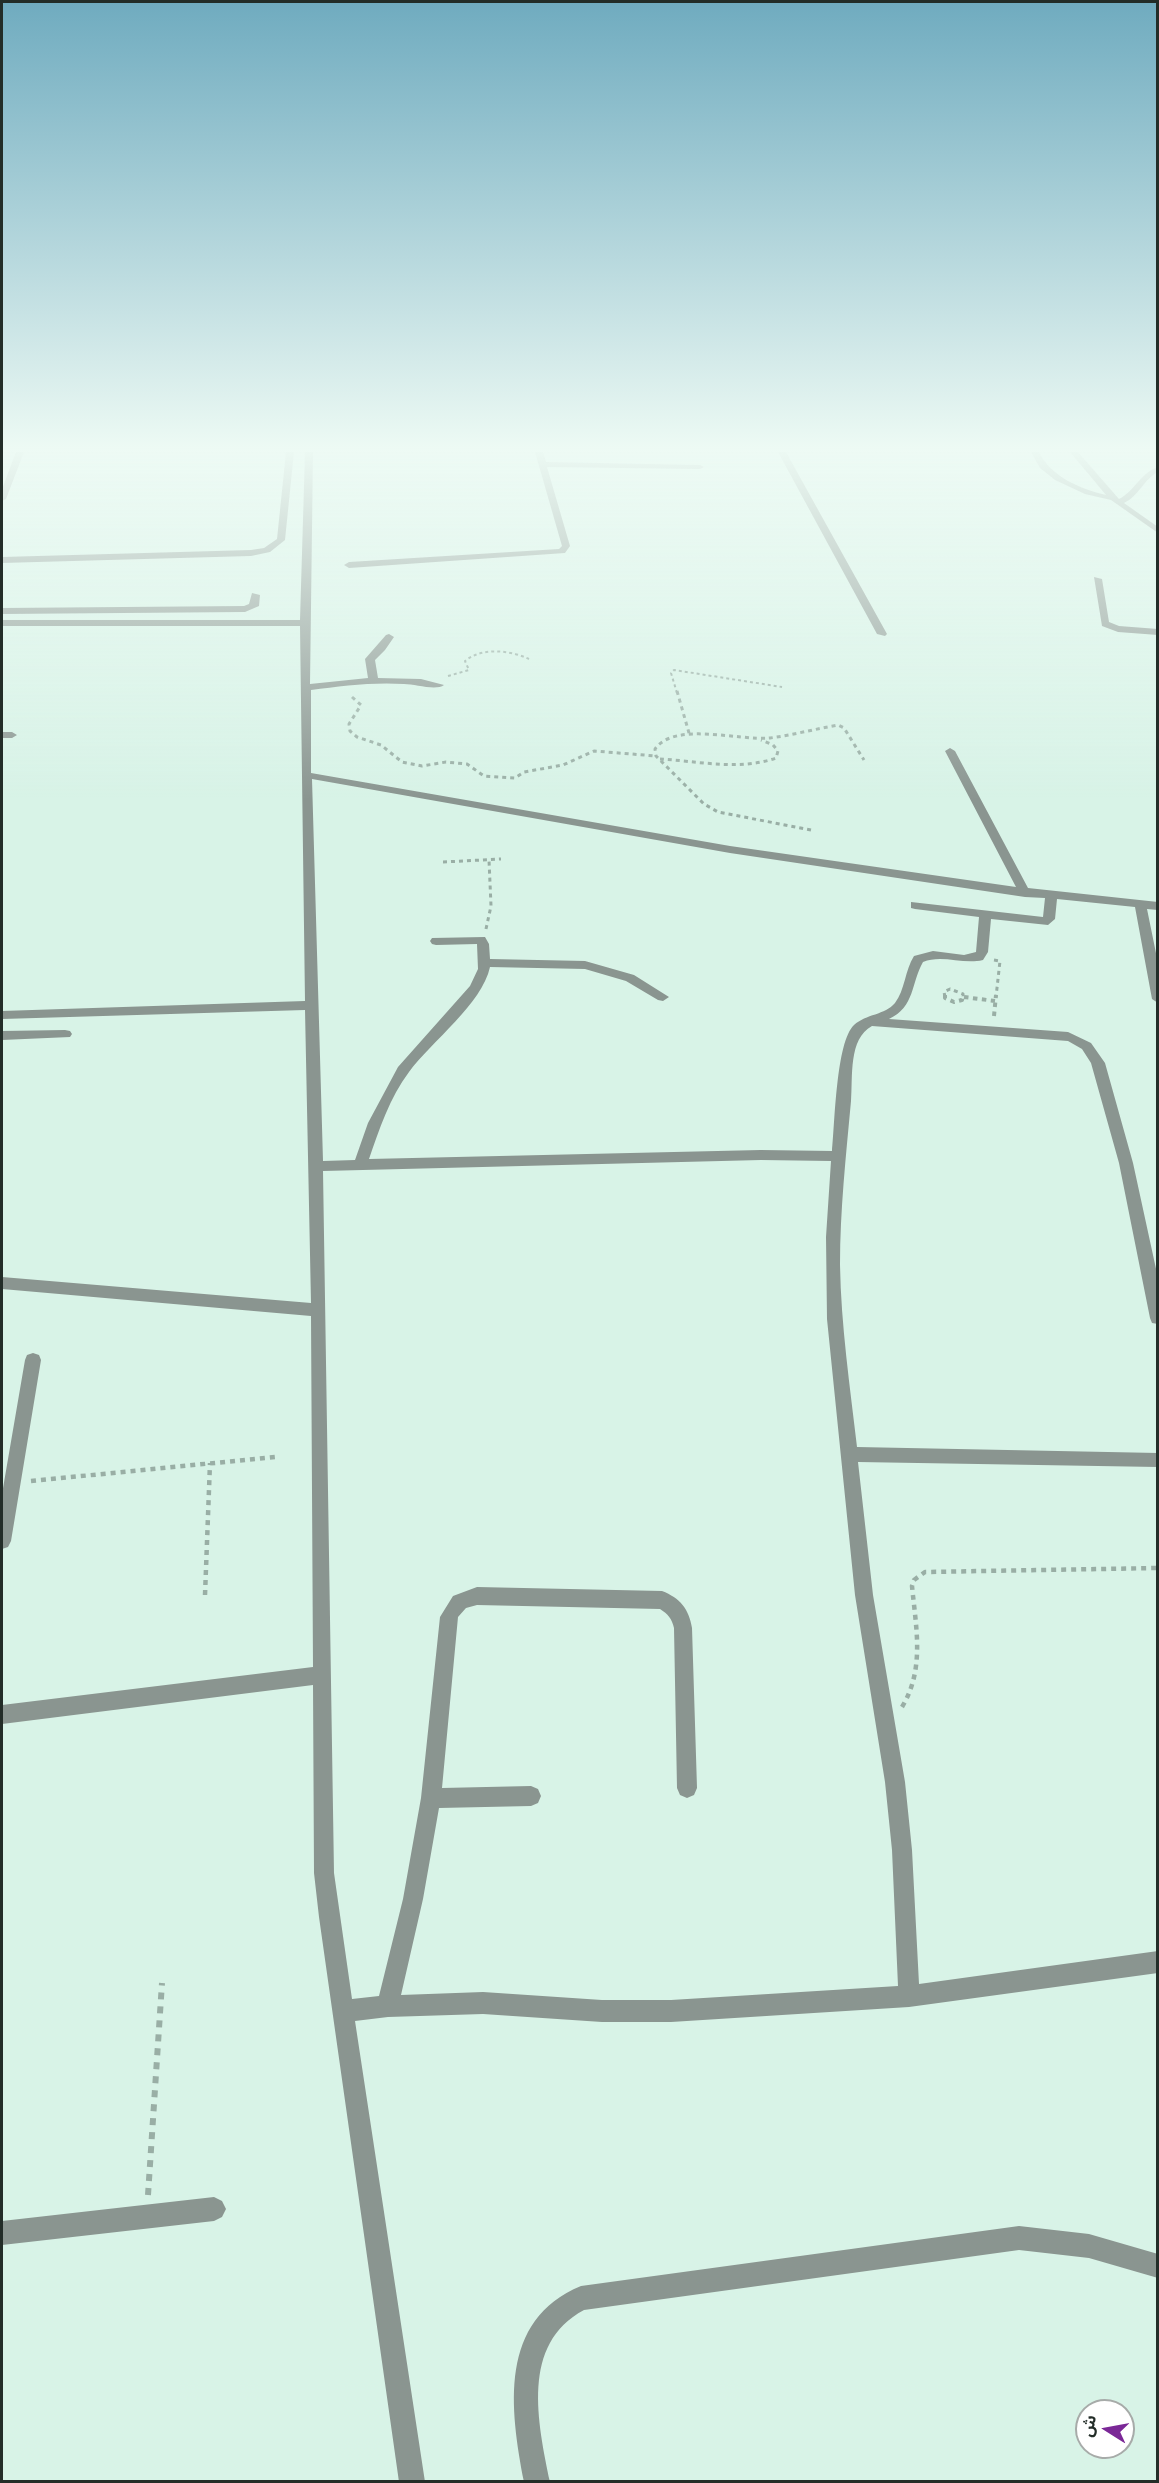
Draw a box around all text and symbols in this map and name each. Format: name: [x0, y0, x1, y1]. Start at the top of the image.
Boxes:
north arrow: [1075, 2399, 1135, 2459]
text: ش: [1077, 2413, 1100, 2438]

